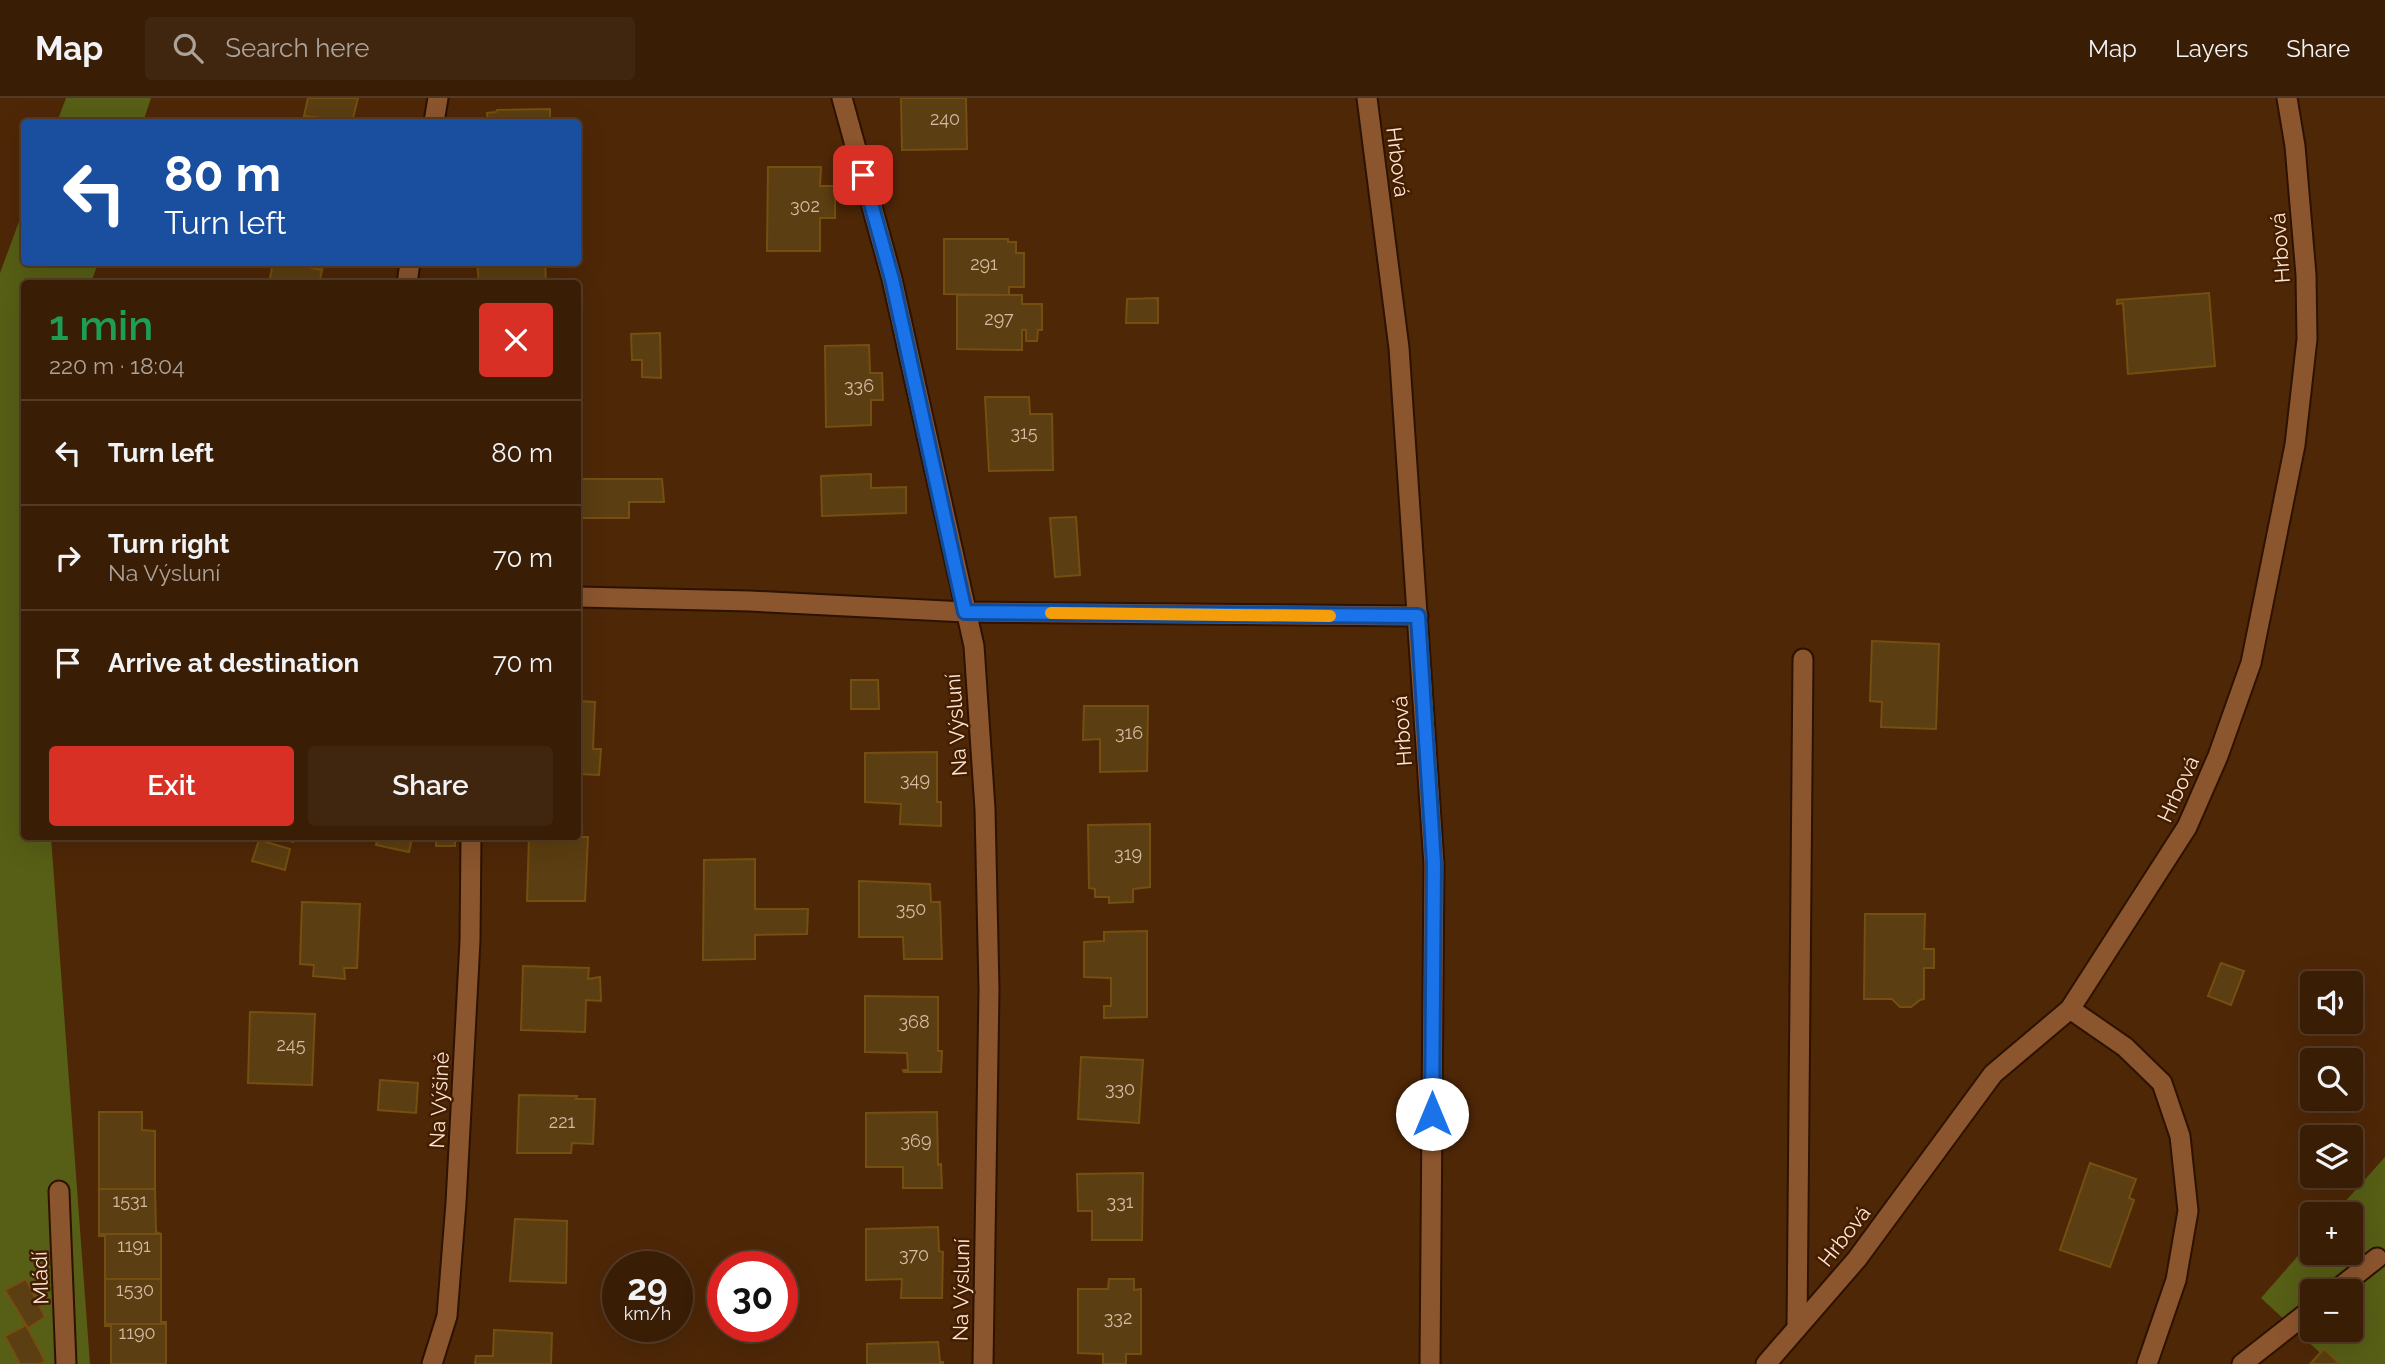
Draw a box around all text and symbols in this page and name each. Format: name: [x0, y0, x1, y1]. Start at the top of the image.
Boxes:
search box: [145, 17, 635, 80]
text: Map: [35, 29, 103, 68]
icon: search: [169, 29, 207, 67]
text: Search here: [225, 33, 370, 63]
text: Map: [2088, 34, 2137, 63]
text: Layers: [2175, 34, 2248, 63]
text: Share: [2286, 34, 2350, 63]
house number: 240: [930, 108, 960, 129]
street label: Hrbová: [1381, 126, 1415, 198]
text: 80 m: [164, 145, 281, 202]
pin: [833, 145, 893, 205]
icon: left: [49, 147, 140, 238]
icon: arrive: [844, 156, 882, 194]
house number: 302: [790, 195, 820, 216]
text: Turn left: [164, 204, 286, 241]
street label: Hrbová: [2265, 212, 2295, 284]
house number: 291: [970, 253, 998, 274]
text: 1 min: [49, 301, 153, 350]
button: close: [479, 303, 553, 377]
house number: 297: [984, 308, 1014, 329]
text: 220 m · 18:04: [49, 352, 185, 379]
house number: 336: [844, 375, 874, 396]
house number: 315: [1010, 422, 1038, 443]
icon: left: [49, 434, 87, 472]
text: Turn left: [108, 438, 214, 468]
text: 80 m: [491, 438, 553, 468]
text: Turn right: [108, 529, 229, 559]
icon: right: [49, 539, 87, 577]
text: 70 m: [493, 543, 553, 573]
text: Na Výsluní: [108, 559, 220, 586]
icon: arrive: [49, 644, 87, 682]
text: Arrive at destination: [108, 648, 359, 678]
text: 70 m: [493, 648, 553, 678]
street label: Na Výsluní: [940, 673, 972, 777]
street label: Hrbová: [1387, 695, 1417, 767]
house number: 316: [1115, 722, 1143, 743]
button: Exit: [49, 746, 294, 826]
button: Share: [308, 746, 553, 826]
street label: Hrbová: [2152, 752, 2204, 826]
house number: 349: [900, 769, 930, 790]
house number: 319: [1114, 843, 1142, 864]
house number: 350: [896, 898, 926, 919]
map controls: [2300, 971, 2363, 1342]
button: sound: [2300, 971, 2363, 1034]
house number: 368: [898, 1011, 930, 1032]
house number: 245: [276, 1034, 306, 1055]
button: search: [2300, 1048, 2363, 1111]
street label: Na Výšině: [424, 1051, 454, 1149]
position arrow: [1395, 1077, 1469, 1151]
house number: 330: [1105, 1078, 1135, 1099]
house number: 221: [549, 1111, 576, 1132]
button: layers: [2300, 1125, 2363, 1188]
house number: 369: [900, 1130, 932, 1151]
house number: 1531: [113, 1190, 148, 1211]
house number: 331: [1107, 1191, 1134, 1212]
street label: Hrbová: [1813, 1201, 1875, 1271]
button: +: [2300, 1202, 2363, 1265]
house number: 1191: [117, 1235, 151, 1256]
street label: Na Výsluní: [948, 1238, 974, 1341]
house number: 370: [899, 1244, 929, 1265]
street label: Mládí: [27, 1251, 53, 1305]
speed limit sign: 30: [707, 1251, 798, 1342]
text: 29: [627, 1267, 668, 1308]
house number: 1530: [116, 1279, 154, 1300]
button: −: [2300, 1279, 2363, 1342]
text: km/h: [624, 1303, 671, 1324]
house number: 332: [1104, 1307, 1132, 1328]
house number: 1190: [119, 1322, 155, 1343]

